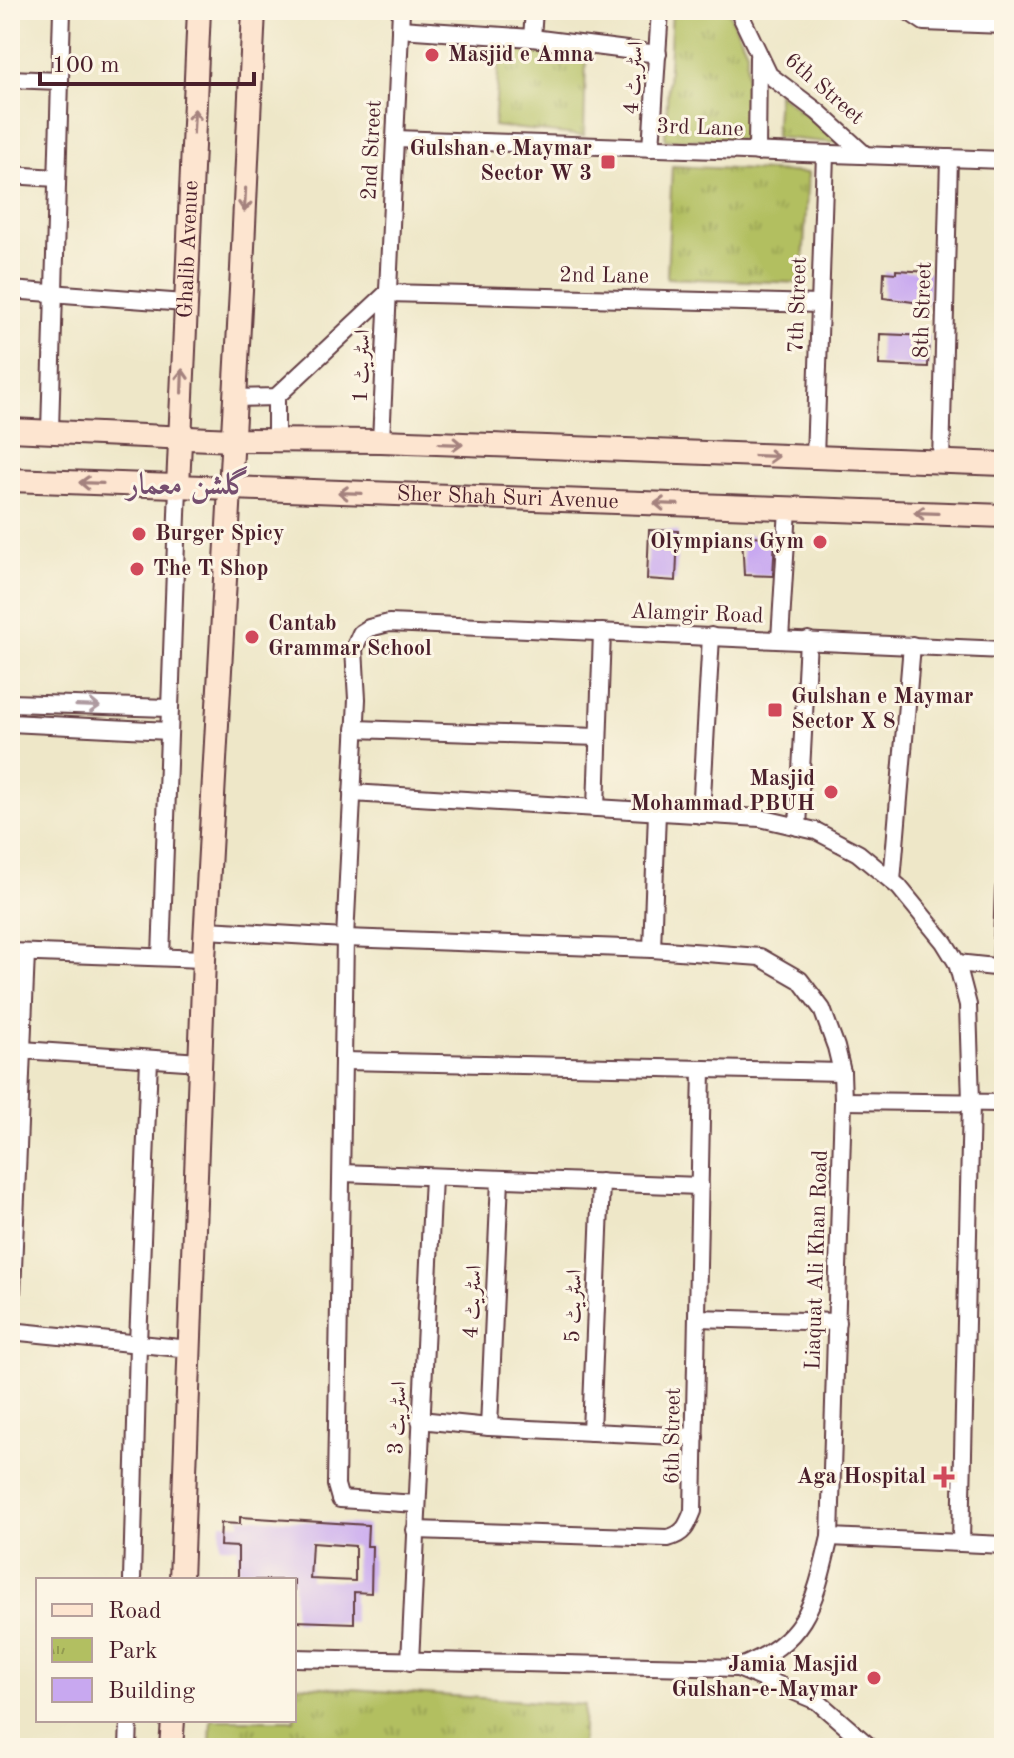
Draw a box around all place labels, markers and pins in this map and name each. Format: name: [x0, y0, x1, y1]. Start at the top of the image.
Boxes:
place label: Masjid e Amna: [448, 44, 594, 66]
marker: Masjid e Amna: [423, 46, 441, 64]
place label: Gulshan e Maymar Sector W 3: [409, 138, 592, 185]
marker: Gulshan e Maymar Sector W 3: [599, 153, 617, 171]
place label: Burger Spicy: [155, 523, 285, 545]
marker: Burger Spicy: [130, 525, 148, 543]
place label: Olympians Gym: [650, 531, 804, 553]
marker: Olympians Gym: [811, 533, 829, 551]
place label: The T Shop: [153, 558, 269, 580]
marker: The T Shop: [128, 560, 146, 578]
place label: Cantab Grammar School: [268, 613, 432, 660]
marker: Cantab Grammar School: [243, 628, 261, 646]
place label: Gulshan e Maymar Sector X 8: [791, 686, 974, 733]
marker: Gulshan e Maymar Sector X 8: [766, 701, 784, 719]
place label: Masjid Mohammad PBUH: [630, 768, 815, 815]
marker: Masjid Mohammad PBUH: [822, 783, 840, 801]
place label: Aga Hospital: [797, 1466, 926, 1488]
marker: Aga Hospital: [933, 1466, 955, 1488]
place label: Jamia Masjid Gulshan-e-Maymar: [671, 1654, 858, 1701]
marker: Jamia Masjid Gulshan-e-Maymar: [865, 1669, 883, 1687]

